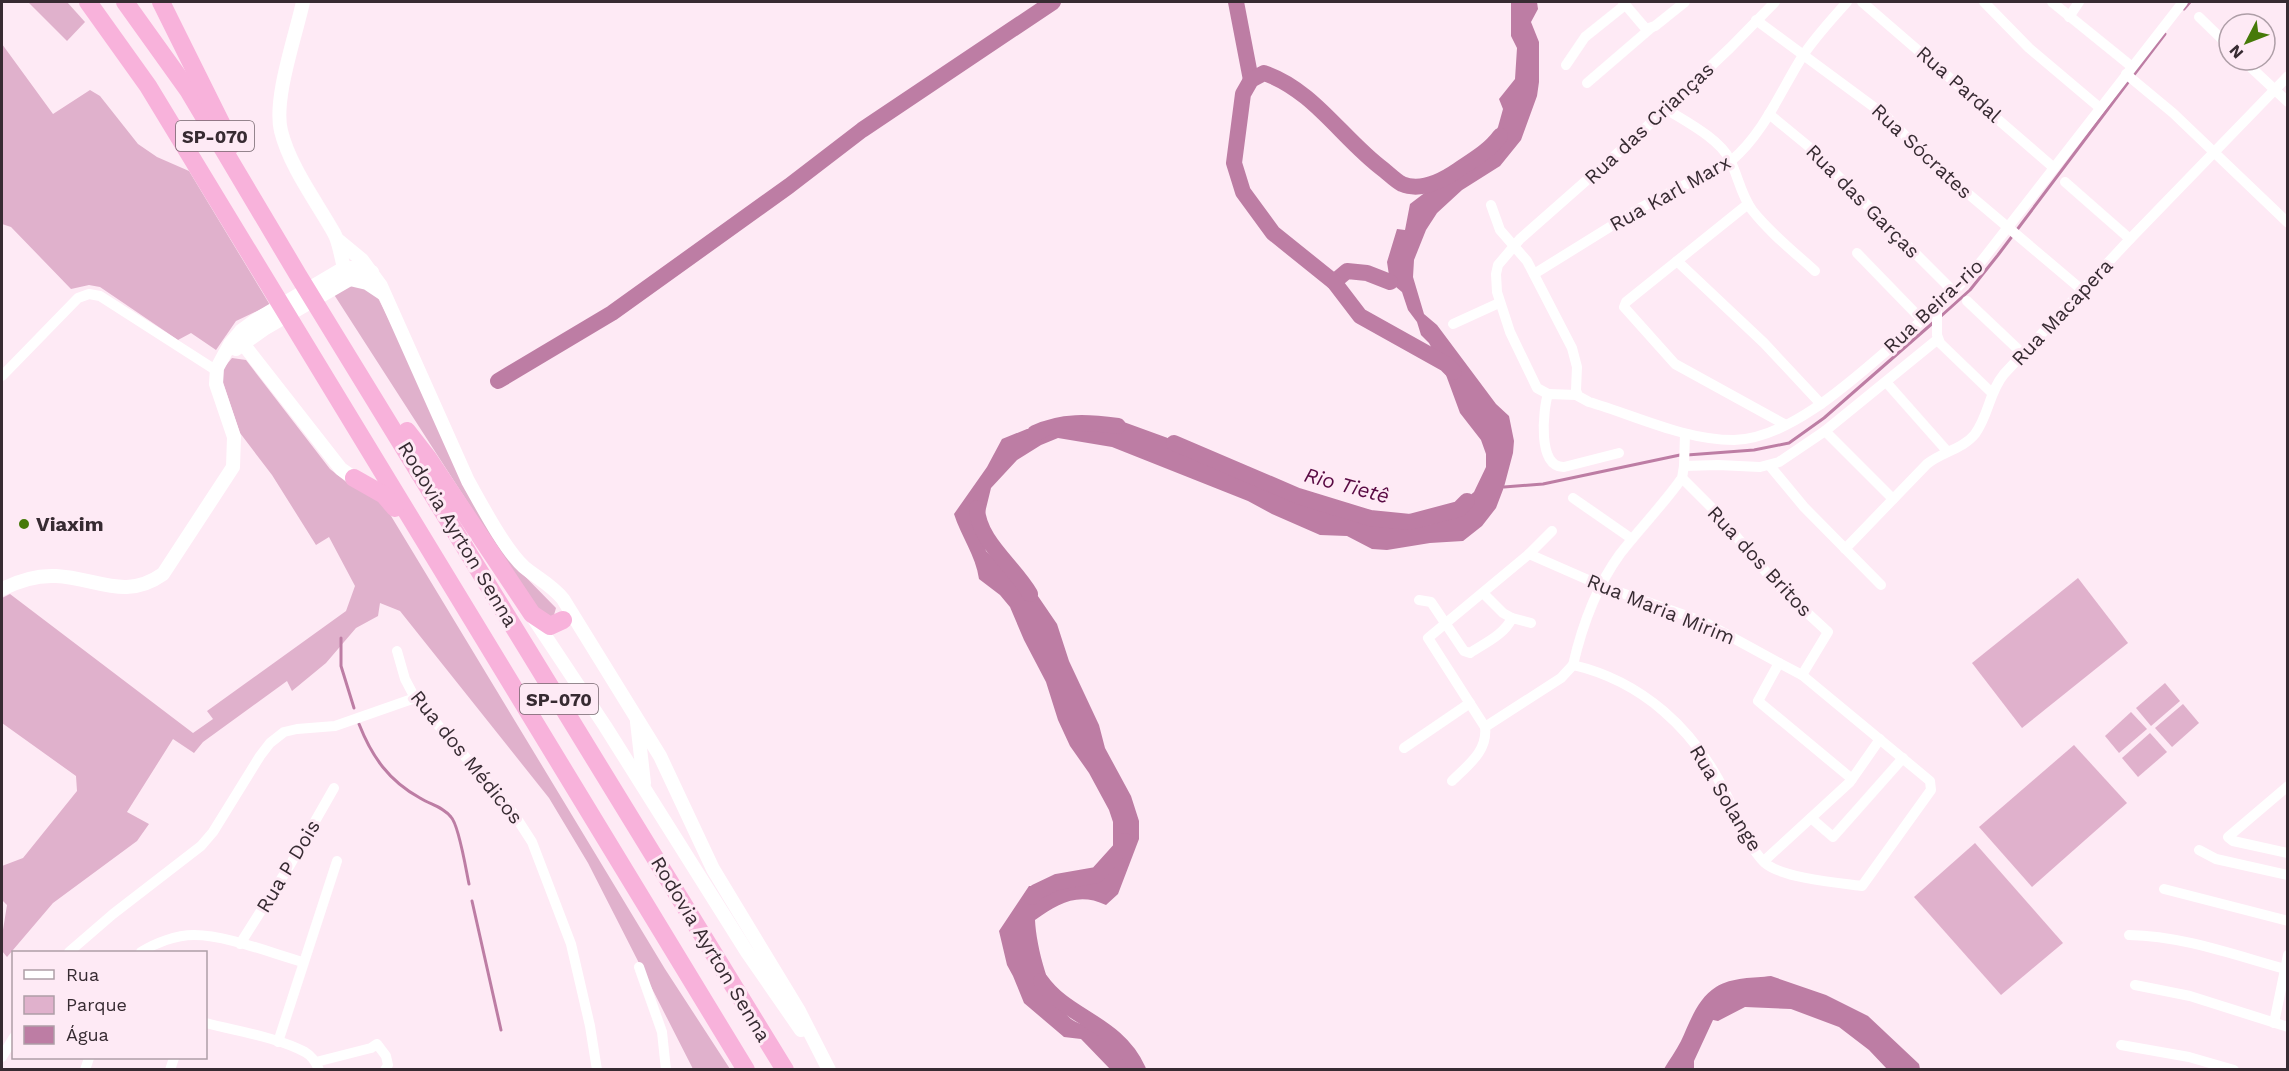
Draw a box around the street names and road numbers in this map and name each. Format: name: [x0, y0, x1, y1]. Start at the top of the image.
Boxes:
street label: Rua Pardal: [1912, 41, 2006, 127]
street label: Rua das Crianças: [1579, 57, 1719, 189]
street label: Rua Sócrates: [1867, 98, 1977, 204]
road number: SP-070: [176, 121, 254, 151]
street label: Rua das Garças: [1801, 139, 1925, 263]
street label: Rua Karl Marx: [1605, 150, 1735, 236]
street label: Rua Beira-rio: [1878, 254, 1988, 358]
street label: Rua Macapera: [2006, 254, 2118, 370]
street label: Rodovia Ayrton Senna: [393, 437, 523, 631]
street label: Rua dos Britos: [1703, 501, 1817, 621]
street label: Rua Maria Mirim: [1583, 568, 1739, 650]
road number: SP-070: [520, 684, 598, 714]
street label: Rua dos Médicos: [406, 685, 528, 829]
street label: Rua Solange: [1685, 740, 1767, 856]
street label: Rua P Dois: [251, 815, 325, 917]
street label: Rodovia Ayrton Senna: [646, 852, 776, 1046]

